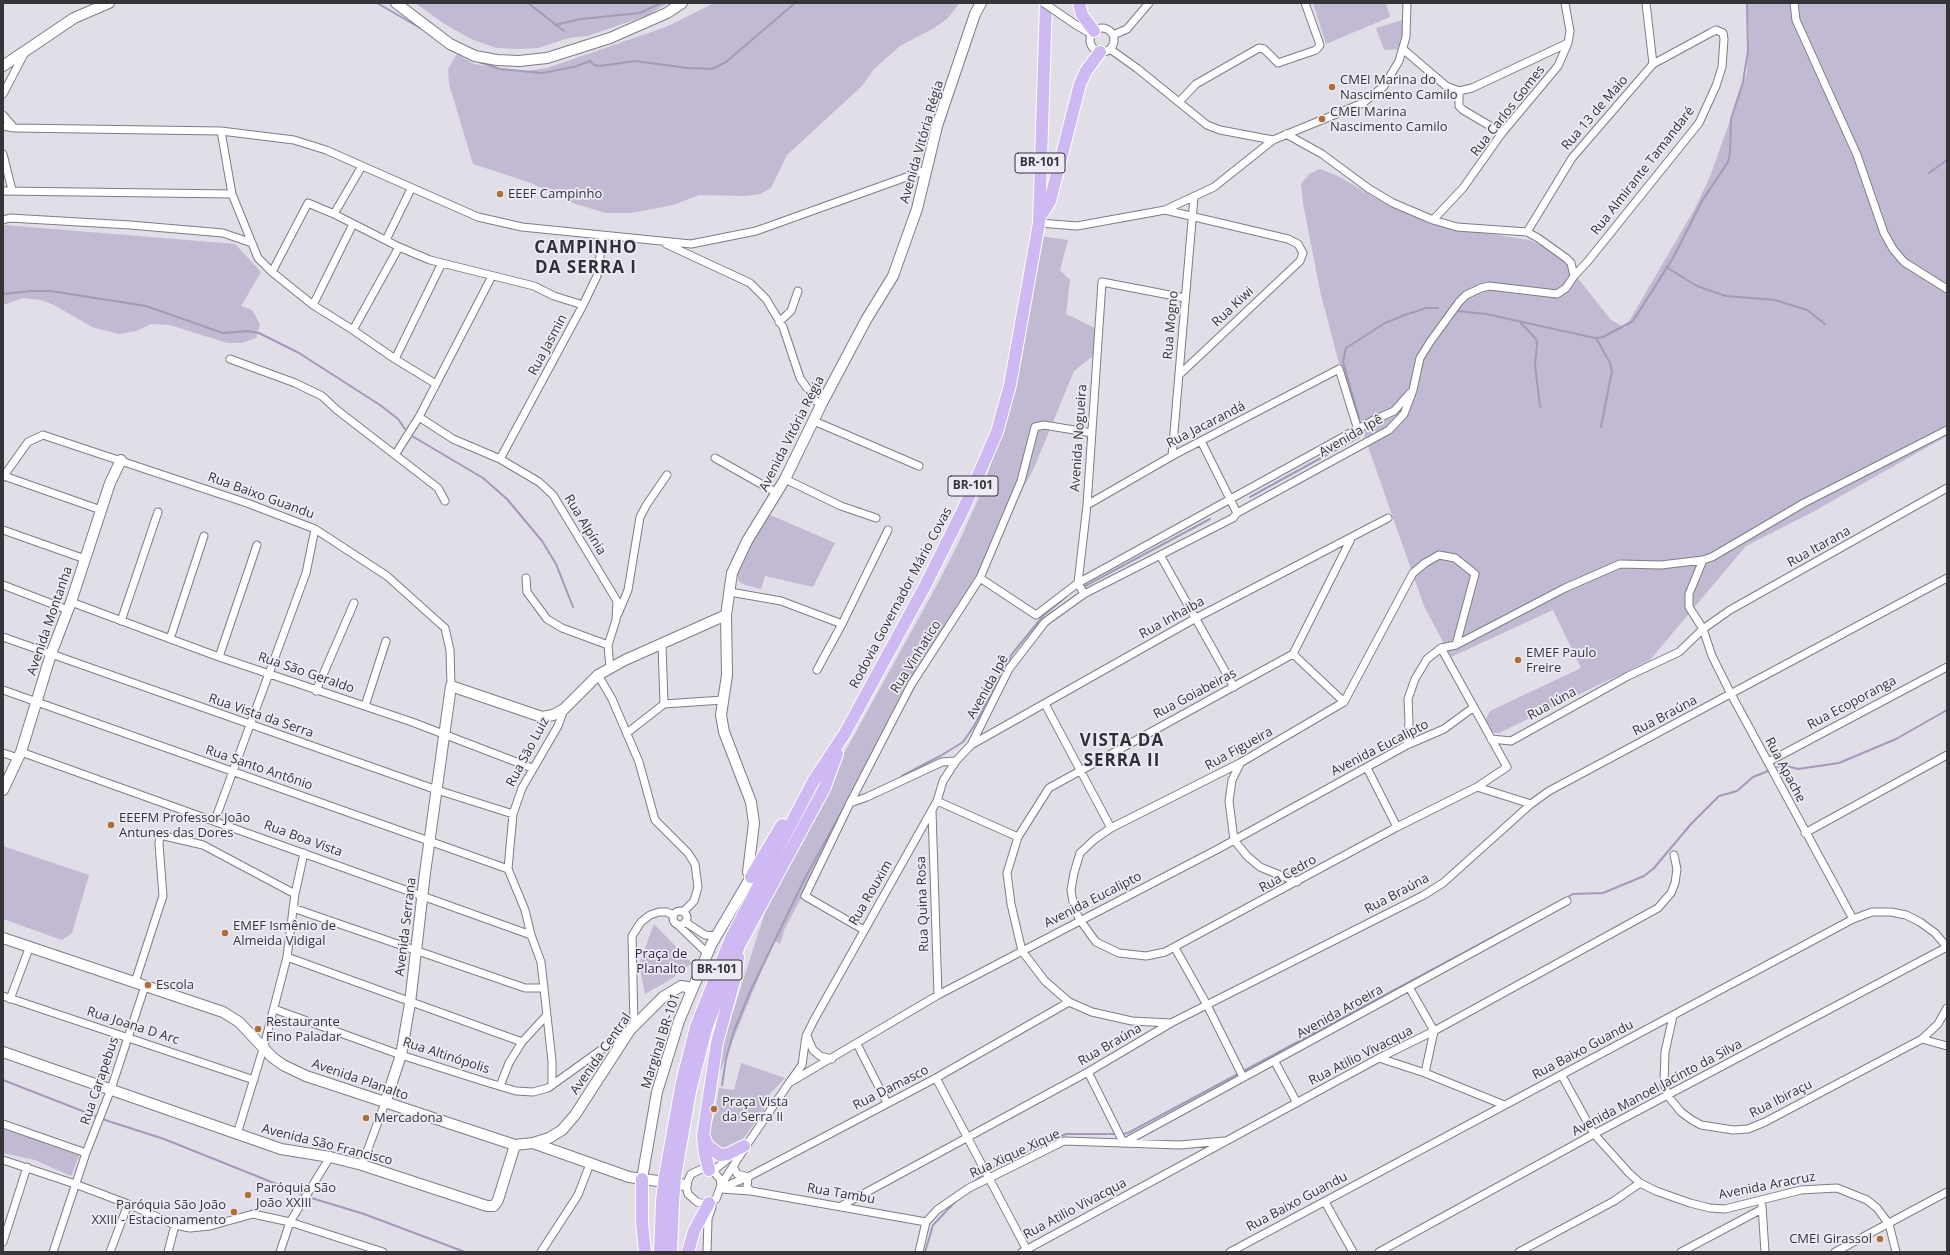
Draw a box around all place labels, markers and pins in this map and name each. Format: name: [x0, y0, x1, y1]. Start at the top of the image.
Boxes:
place label: CMEI Marina do Nascimento Camilo: [1340, 72, 1458, 103]
marker: CMEI Marina do Nascimento Camilo: [1327, 82, 1337, 92]
place label: CMEI Marina Nascimento Camilo: [1330, 104, 1448, 135]
marker: CMEI Marina Nascimento Camilo: [1317, 114, 1327, 124]
place label: EEEF Campinho: [508, 186, 602, 202]
marker: EEEF Campinho: [495, 189, 505, 199]
place label: EMEF Paulo Freire: [1526, 645, 1596, 676]
marker: EMEF Paulo Freire: [1513, 655, 1523, 665]
place label: EEEFM Professor João Antunes das Dores: [119, 810, 250, 841]
marker: EEEFM Professor João Antunes das Dores: [106, 820, 116, 830]
place label: EMEF Ismênio de Almeida Vidigal: [233, 918, 336, 949]
marker: EMEF Ismênio de Almeida Vidigal: [220, 928, 230, 938]
place label: Escola: [156, 977, 194, 993]
marker: Escola: [143, 980, 153, 990]
place label: Restaurante Fino Paladar: [266, 1014, 341, 1045]
marker: Restaurante Fino Paladar: [253, 1024, 263, 1034]
place label: Praça Vista da Serra Ii: [722, 1094, 788, 1125]
marker: Praça Vista da Serra Ii: [709, 1104, 719, 1114]
place label: Mercadona: [374, 1110, 443, 1126]
marker: Mercadona: [361, 1113, 371, 1123]
place label: Paróquia São João XXIII: [256, 1180, 336, 1211]
marker: Paróquia São João XXIII: [243, 1190, 253, 1200]
place label: Paróquia São João XXIII - Estacionamento: [92, 1197, 226, 1228]
marker: Paróquia São João XXIII - Estacionamento: [229, 1207, 239, 1217]
place label: CMEI Girassol: [1789, 1231, 1872, 1247]
marker: CMEI Girassol: [1875, 1234, 1885, 1244]

